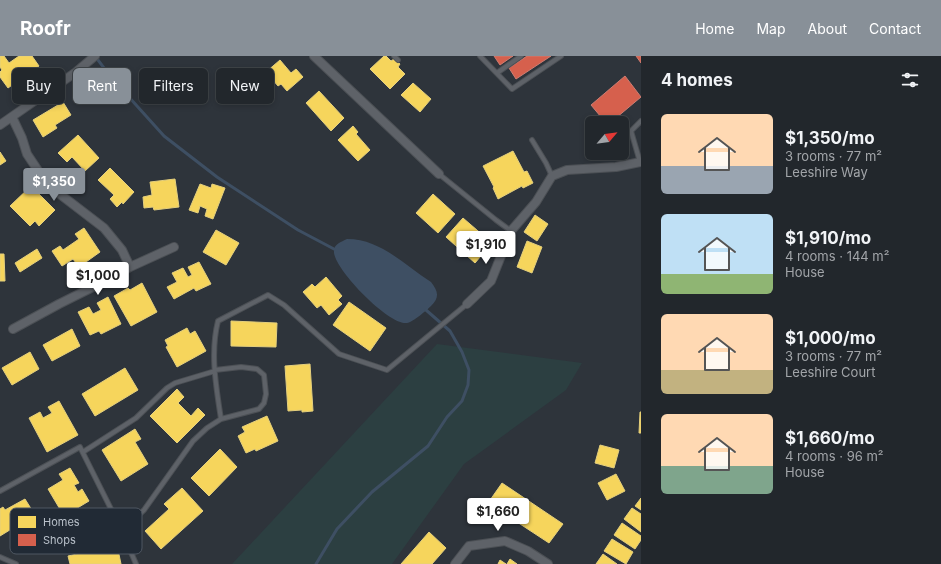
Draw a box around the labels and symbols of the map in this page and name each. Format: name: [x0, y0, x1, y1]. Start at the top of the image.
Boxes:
north arrow: [585, 116, 629, 160]
pin: $1,350: [21, 168, 87, 202]
pin: $1,910: [453, 231, 519, 265]
pin: $1,000: [65, 262, 131, 296]
pin: $1,660: [465, 498, 531, 532]
legend: [10, 508, 142, 554]
text: Homes: [43, 515, 80, 529]
text: Shops: [43, 533, 76, 547]

